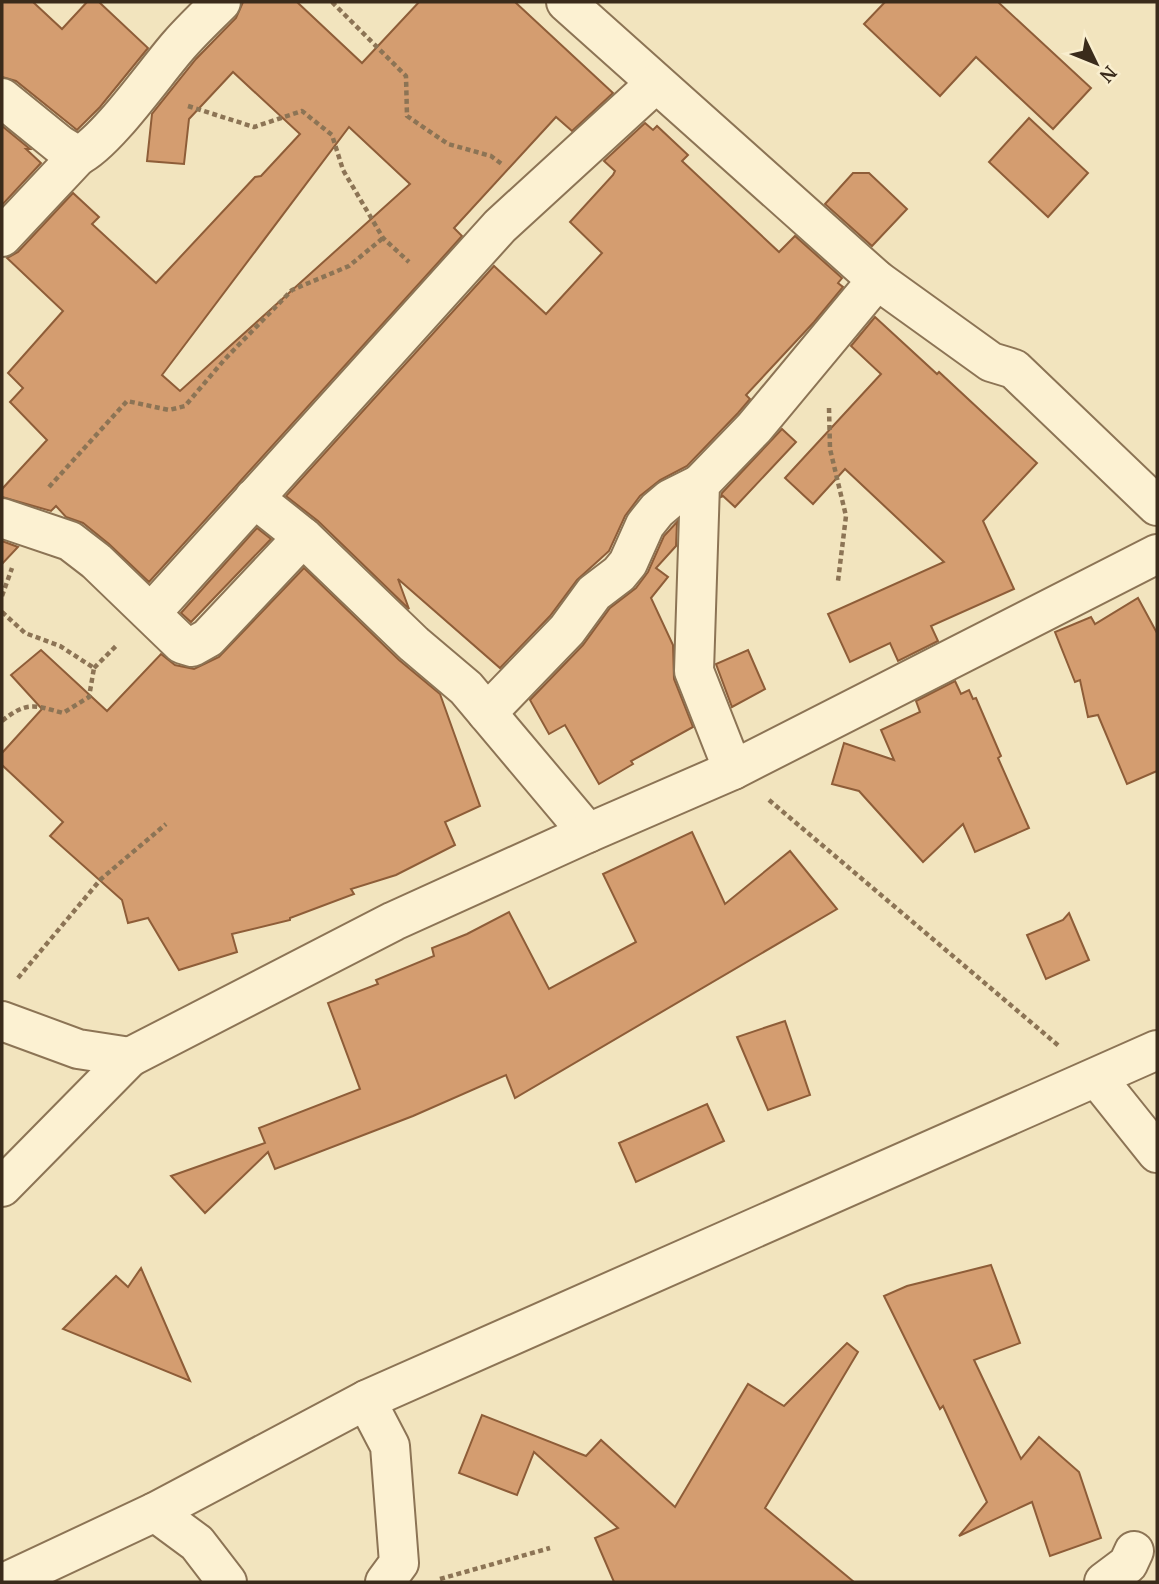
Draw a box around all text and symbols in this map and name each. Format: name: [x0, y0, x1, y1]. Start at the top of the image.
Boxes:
north arrow: [1061, 28, 1131, 98]
text: N: [1094, 61, 1123, 89]

